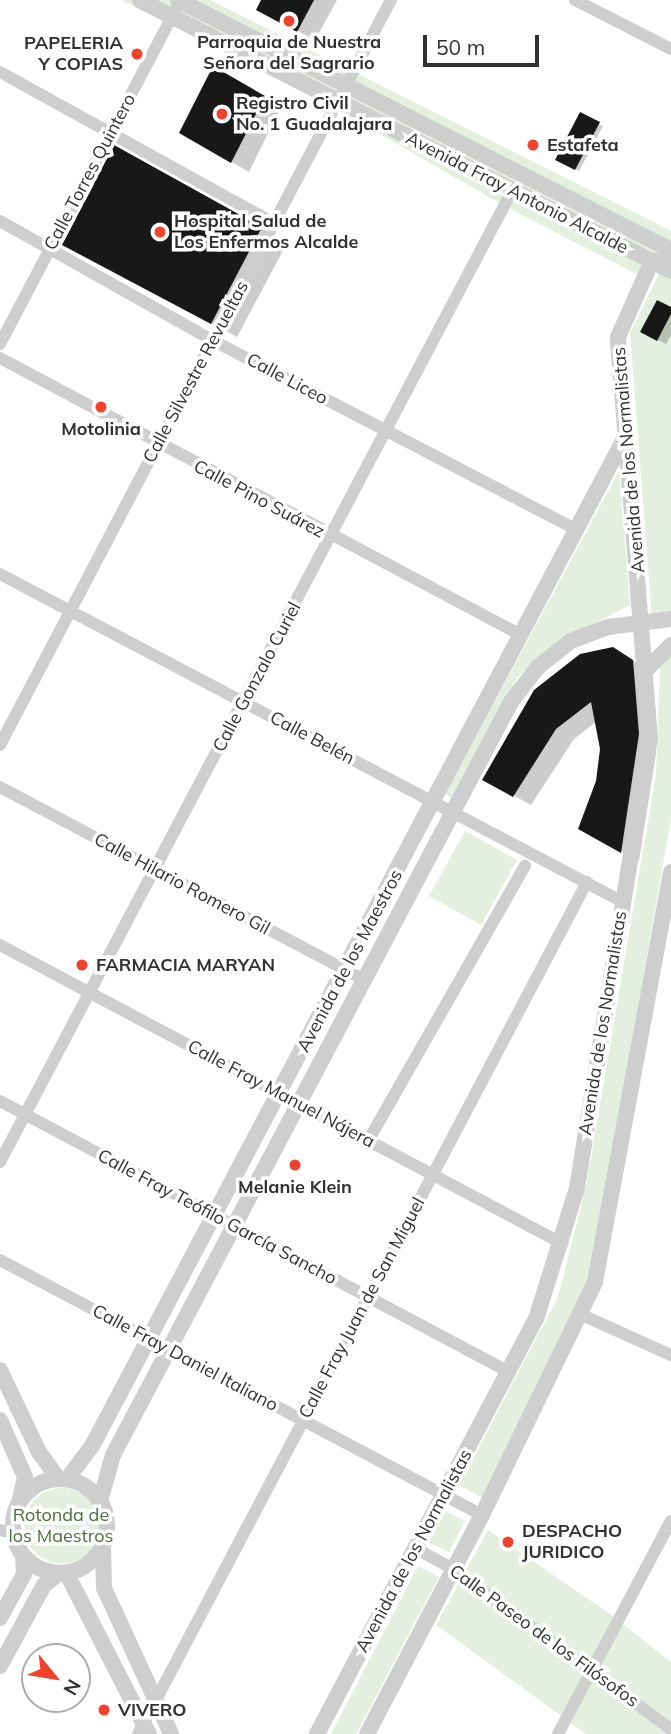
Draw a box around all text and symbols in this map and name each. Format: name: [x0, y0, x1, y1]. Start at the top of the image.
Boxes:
marker: Parroquia de Nuestra Señora del Sagrario: [281, 13, 297, 29]
scale bar: [426, 21, 542, 65]
place label: Parroquia de Nuestra Señora del Sagrario: [197, 32, 381, 74]
place label: PAPELERIA Y COPIAS: [24, 33, 123, 76]
text: 50 m: [436, 34, 485, 60]
marker: PAPELERIA Y COPIAS: [129, 46, 145, 62]
street label: Calle Torres Quintero: [40, 90, 140, 254]
place label: Registro Civil No. 1 Guadalajara: [236, 93, 392, 136]
marker: Registro Civil No. 1 Guadalajara: [214, 106, 230, 122]
street label: Avenida Fray Antonio Alcalde: [402, 127, 632, 259]
place label: Estafeta: [547, 134, 619, 156]
marker: Estafeta: [525, 137, 541, 153]
place label: Hospital Salud de Los Enfermos Alcalde: [174, 211, 358, 254]
marker: Hospital Salud de Los Enfermos Alcalde: [152, 224, 168, 240]
street label: Calle Silvestre Revueltas: [139, 277, 253, 467]
street label: Avenida de los Normalistas: [608, 346, 650, 574]
street label: Calle Liceo: [243, 349, 331, 409]
marker: Motolinia: [93, 399, 109, 415]
place label: Motolinia: [61, 418, 141, 440]
street label: Calle Pino Suárez: [190, 455, 328, 543]
street label: Calle Gonzalo Curiel: [208, 598, 306, 756]
street label: Calle Belén: [266, 707, 358, 769]
street label: Calle Hilario Romero Gil: [90, 828, 274, 940]
street label: Avenida de los Maestros: [293, 866, 407, 1056]
street label: Avenida de los Normalistas: [575, 909, 631, 1137]
place label: FARMACIA MARYAN: [96, 954, 275, 976]
marker: FARMACIA MARYAN: [74, 957, 90, 973]
street label: Calle Fray Manuel Nájera: [184, 1035, 378, 1153]
street label: Calle Fray Teófilo García Sancho: [94, 1145, 340, 1289]
marker: Melanie Klein: [287, 1157, 303, 1173]
place label: Melanie Klein: [238, 1176, 352, 1198]
street label: Calle Fray Juan de San Miguel: [294, 1194, 430, 1422]
street label: Calle Fray Daniel Italiano: [89, 1300, 281, 1416]
street label: Avenida de los Normalistas: [351, 1446, 477, 1656]
park label: Rotonda de los Maestros: [9, 1505, 113, 1548]
place label: DESPACHO JURIDICO: [522, 1521, 622, 1564]
marker: DESPACHO JURIDICO: [500, 1534, 516, 1550]
street label: Calle Paseo de los Filósofos: [445, 1560, 643, 1712]
north arrow: [21, 1643, 91, 1713]
text: N: [58, 1675, 86, 1700]
place label: VIVERO: [118, 1699, 186, 1721]
marker: VIVERO: [96, 1702, 112, 1718]

